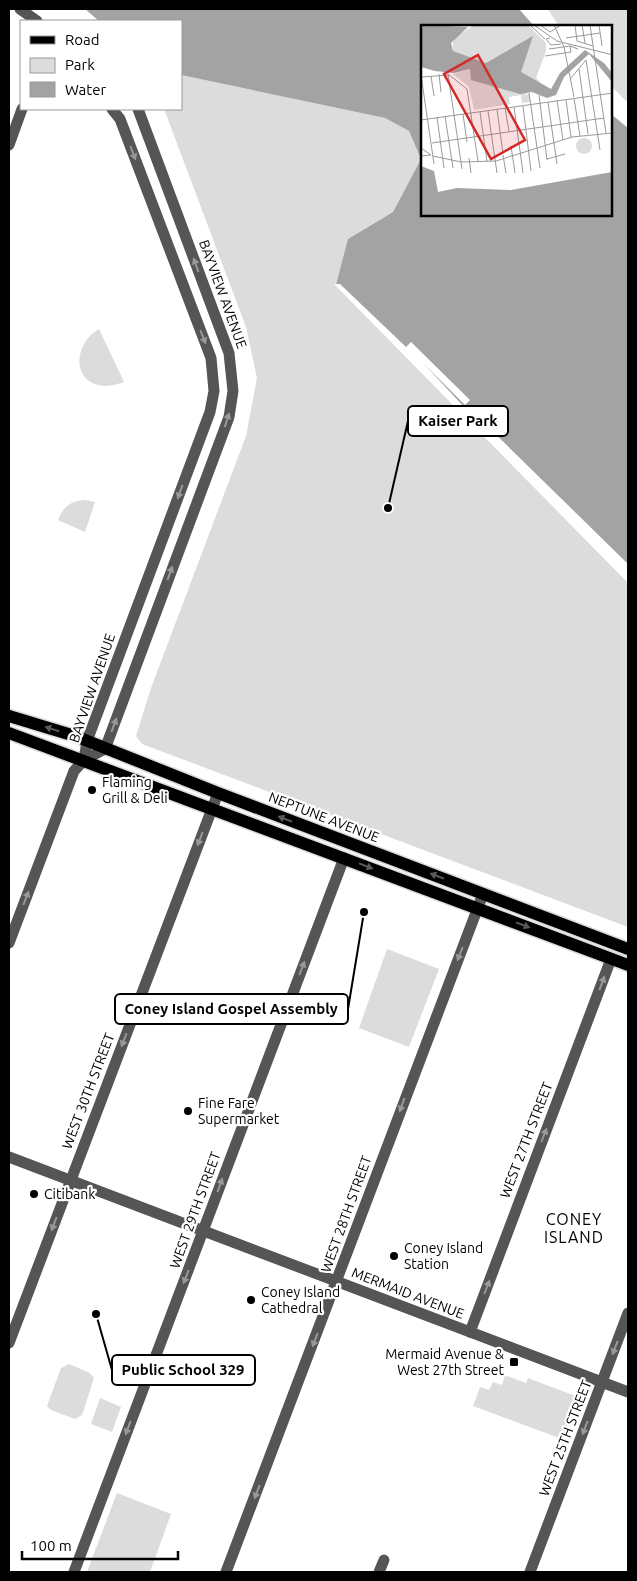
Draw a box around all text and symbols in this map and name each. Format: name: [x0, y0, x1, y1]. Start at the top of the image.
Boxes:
legend: [20, 20, 182, 110]
inset map: [421, 25, 612, 216]
text: Road: [65, 31, 100, 48]
text: Park: [65, 56, 95, 73]
text: Water: [65, 81, 106, 98]
one-way arrow: [130, 145, 137, 160]
street label: BAYVIEW AVENUE: [196, 237, 250, 351]
one-way arrow: [192, 258, 200, 272]
one-way arrow: [199, 330, 207, 345]
callout: Kaiser Park: [408, 406, 508, 436]
text: Kaiser Park: [418, 412, 498, 429]
one-way arrow: [223, 413, 231, 428]
one-way arrow: [176, 485, 183, 500]
one-way arrow: [166, 565, 174, 580]
street label: BAYVIEW AVENUE: [66, 631, 118, 745]
one-way arrow: [110, 717, 118, 732]
one-way arrow: [44, 725, 59, 733]
place label: Flaming Grill & Deli: [102, 774, 168, 806]
marker: Flaming Grill & Deli: [86, 784, 98, 796]
street label: NEPTUNE AVENUE: [266, 789, 382, 846]
one-way arrow: [278, 815, 293, 822]
one-way arrow: [196, 832, 204, 847]
one-way arrow: [359, 862, 374, 870]
one-way arrow: [430, 872, 445, 879]
one-way arrow: [23, 890, 30, 905]
one-way arrow: [516, 921, 531, 929]
one-way arrow: [456, 946, 463, 961]
one-way arrow: [298, 960, 306, 975]
one-way arrow: [599, 975, 606, 990]
callout: Coney Island Gospel Assembly: [115, 994, 348, 1024]
text: Coney Island Gospel Assembly: [124, 1000, 338, 1017]
street label: WEST 30TH STREET: [59, 1031, 118, 1151]
one-way arrow: [120, 1033, 128, 1048]
street label: WEST 27TH STREET: [497, 1080, 556, 1200]
place label: Fine Fare Supermarket: [198, 1095, 280, 1127]
one-way arrow: [398, 1098, 405, 1113]
marker: Fine Fare Supermarket: [182, 1105, 194, 1117]
one-way arrow: [541, 1127, 548, 1142]
street label: WEST 29TH STREET: [166, 1149, 224, 1271]
street label: WEST 28TH STREET: [317, 1153, 375, 1275]
one-way arrow: [217, 1178, 224, 1193]
place label: Citibank: [44, 1186, 95, 1202]
marker: Citibank: [28, 1188, 40, 1200]
district label: CONEY ISLAND: [544, 1210, 604, 1246]
one-way arrow: [50, 1217, 57, 1232]
place label: Coney Island Station: [404, 1240, 483, 1272]
marker: Coney Island Station: [388, 1250, 400, 1262]
street label: MERMAID AVENUE: [349, 1264, 467, 1322]
one-way arrow: [182, 1270, 190, 1285]
one-way arrow: [484, 1279, 491, 1294]
place label: Coney Island Cathedral: [261, 1284, 340, 1316]
marker: Coney Island Cathedral: [245, 1294, 257, 1306]
one-way arrow: [310, 1333, 318, 1347]
one-way arrow: [611, 1341, 619, 1356]
place label: Mermaid Avenue & West 27th Street: [385, 1346, 505, 1378]
callout: Public School 329: [112, 1355, 255, 1385]
marker: Mermaid Avenue & West 27th Street: [508, 1356, 520, 1368]
text: Public School 329: [121, 1361, 245, 1378]
street label: WEST 25TH STREET: [536, 1378, 595, 1498]
one-way arrow: [124, 1421, 131, 1436]
one-way arrow: [581, 1421, 589, 1436]
one-way arrow: [253, 1485, 261, 1500]
scale bar: [22, 1528, 179, 1560]
text: 100 m: [30, 1537, 72, 1554]

